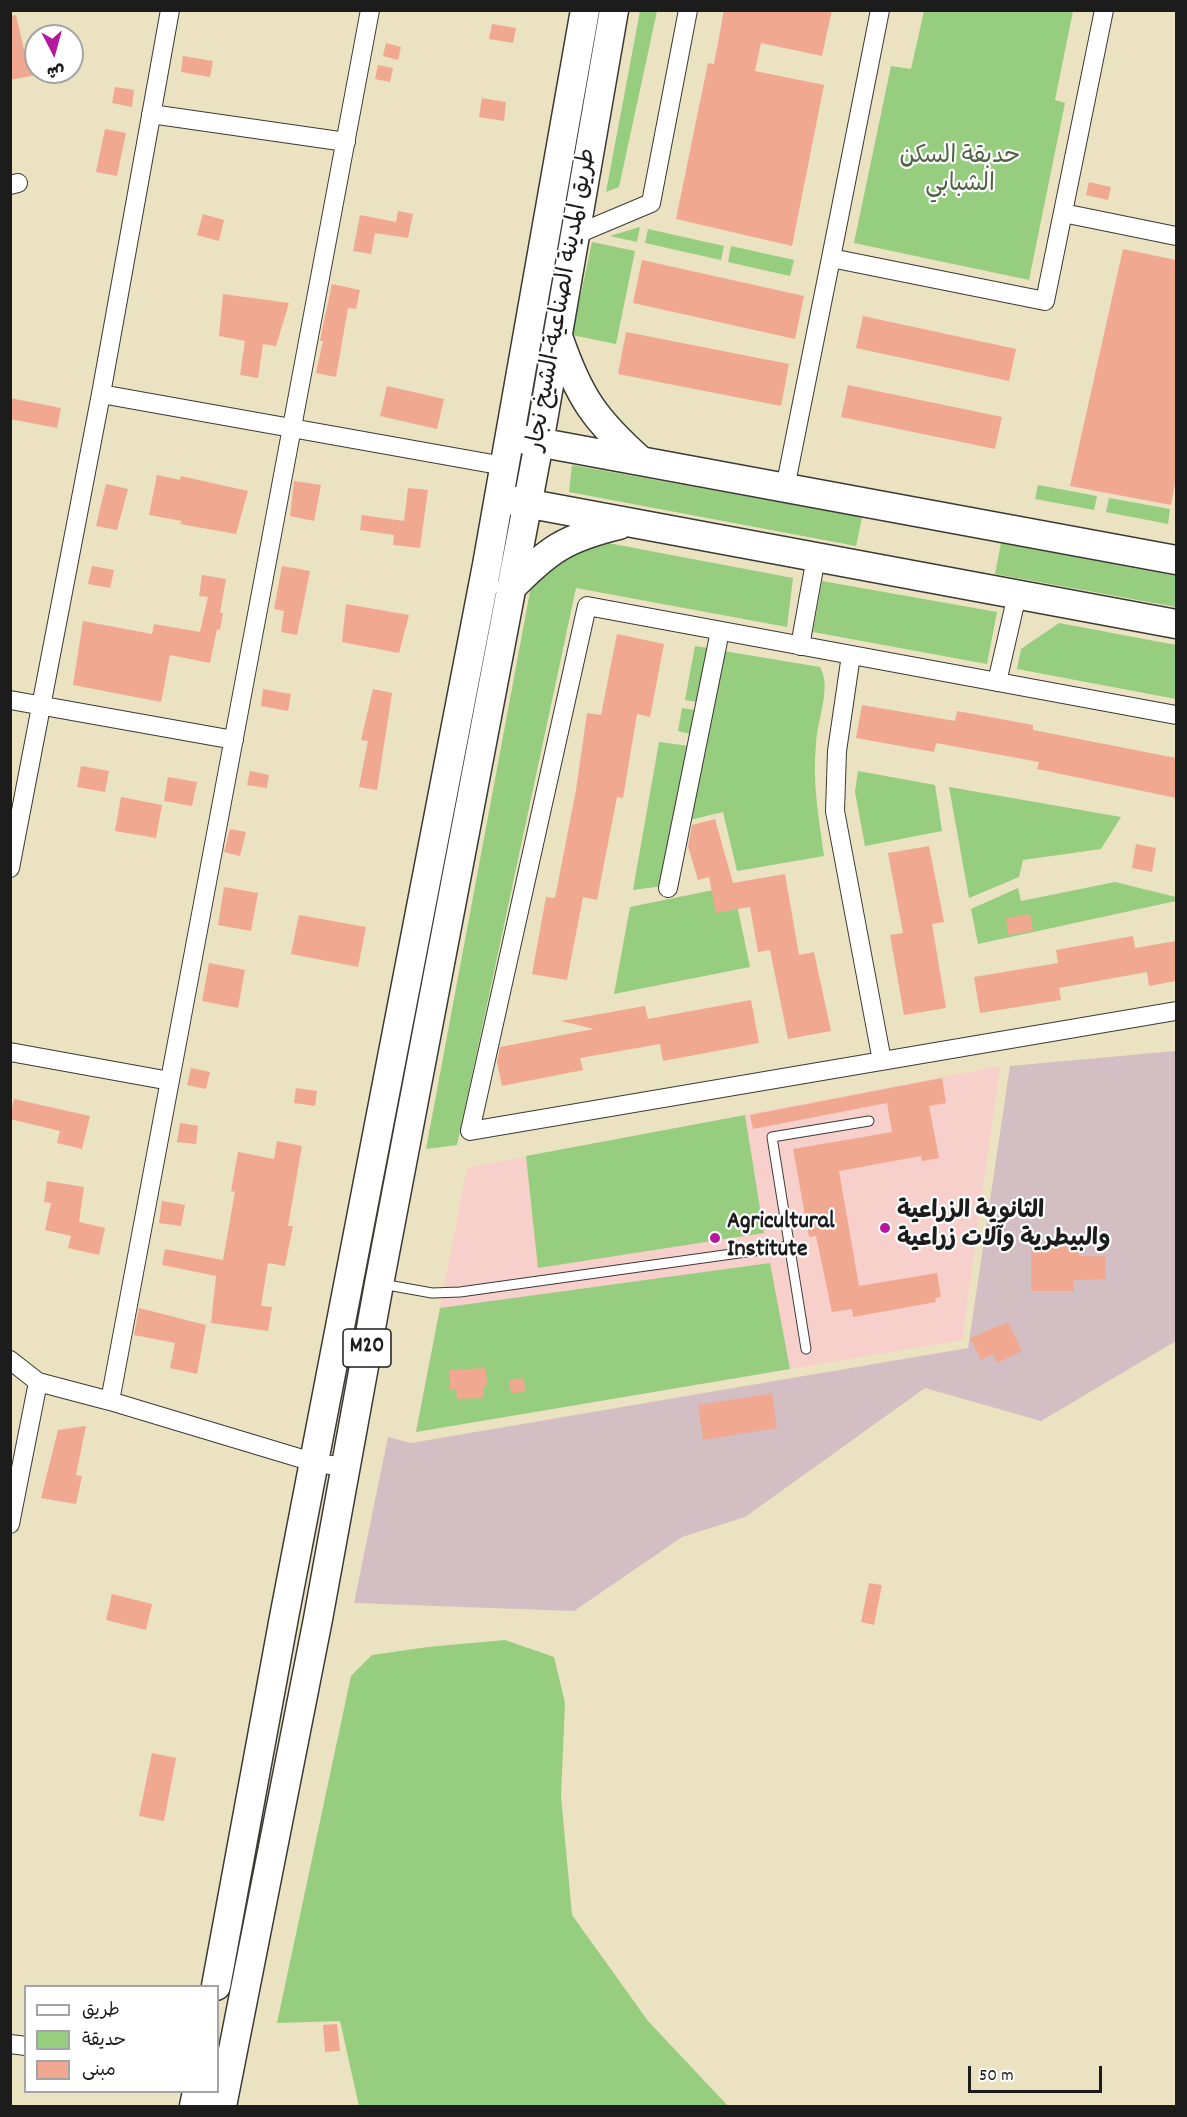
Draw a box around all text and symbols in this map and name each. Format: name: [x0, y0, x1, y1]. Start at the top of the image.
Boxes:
north arrow: [24, 24, 84, 84]
text: ش: [46, 58, 66, 83]
park label: حدبقة السكن الشبابي: [899, 145, 1021, 201]
street label: طريق المدينة الصناعية-الشيخ نجار: [523, 146, 605, 454]
place label: الثانوية الزراعية والبيطرية وآلات زراعية: [897, 1200, 1110, 1256]
place label: Agricultural Institute: [727, 1210, 835, 1266]
marker: الثانوية الزراعية والبيطرية وآلات زراعية: [878, 1221, 892, 1235]
marker: Agricultural Institute: [708, 1231, 722, 1245]
road number: M20: [343, 1329, 391, 1367]
legend: [24, 1985, 219, 2093]
text: طريق: [82, 1999, 120, 2024]
text: حديقة: [82, 2029, 126, 2054]
scale bar: [971, 2054, 1104, 2092]
text: مبنى: [82, 2059, 116, 2084]
text: 50 m: [979, 2064, 1014, 2089]

